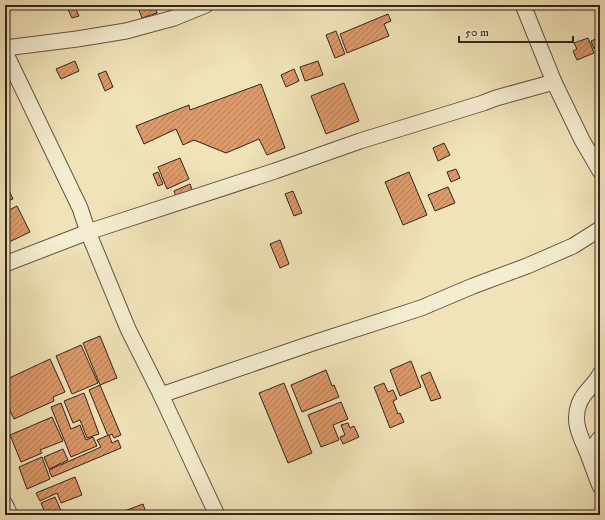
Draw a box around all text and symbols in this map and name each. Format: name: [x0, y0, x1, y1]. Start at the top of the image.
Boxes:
scale bar: [459, 18, 573, 44]
text: 50 m: [465, 25, 489, 40]

